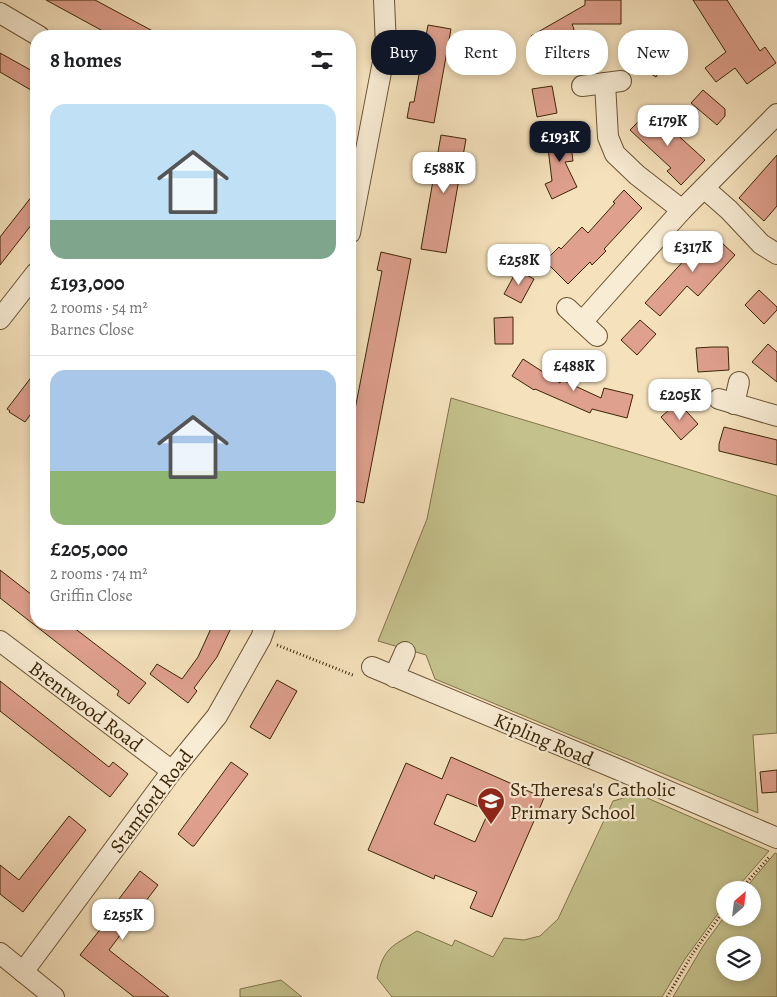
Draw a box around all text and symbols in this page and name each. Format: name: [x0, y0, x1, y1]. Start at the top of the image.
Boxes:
chip: Buy: [371, 30, 436, 75]
chip: Rent: [446, 30, 516, 75]
chip: Filters: [526, 30, 608, 75]
chip: New: [618, 30, 688, 75]
text: 8 homes: [50, 46, 122, 74]
icon: filters: [308, 46, 336, 74]
pin: £179K: [633, 104, 703, 147]
text: £179K: [649, 110, 687, 132]
pin: £193K: [525, 120, 595, 163]
text: £193K: [541, 126, 579, 148]
icon: home: [148, 137, 238, 227]
pin: £588K: [409, 152, 479, 194]
text: £588K: [423, 157, 465, 179]
pin: £317K: [658, 230, 728, 273]
text: £317K: [674, 236, 712, 258]
pin: £258K: [484, 244, 554, 286]
text: £258K: [498, 249, 540, 271]
text: £193,000: [50, 269, 125, 297]
text: 2 rooms · 54 m²: [50, 297, 148, 319]
text: Barnes Close: [50, 319, 134, 341]
pin: £488K: [539, 350, 609, 392]
text: £488K: [553, 355, 595, 377]
pin: £205K: [645, 378, 715, 421]
text: £205K: [659, 384, 701, 406]
icon: home: [148, 402, 238, 492]
text: £205,000: [50, 535, 128, 563]
text: 2 rooms · 74 m²: [50, 563, 148, 585]
text: Griffin Close: [50, 585, 133, 607]
street label: Brentwood Road: [23, 655, 148, 758]
street label: Kipling Road: [490, 706, 598, 773]
street label: Stamford Road: [104, 744, 199, 859]
place label: St Theresa's Catholic Primary School: [510, 776, 676, 826]
school or university icon: St Theresa's Catholic Primary School: [476, 786, 506, 825]
north arrow: [716, 881, 761, 926]
map controls: [716, 881, 761, 981]
pin: £255K: [88, 898, 158, 941]
text: £255K: [103, 904, 143, 926]
button: layers: [716, 936, 761, 981]

